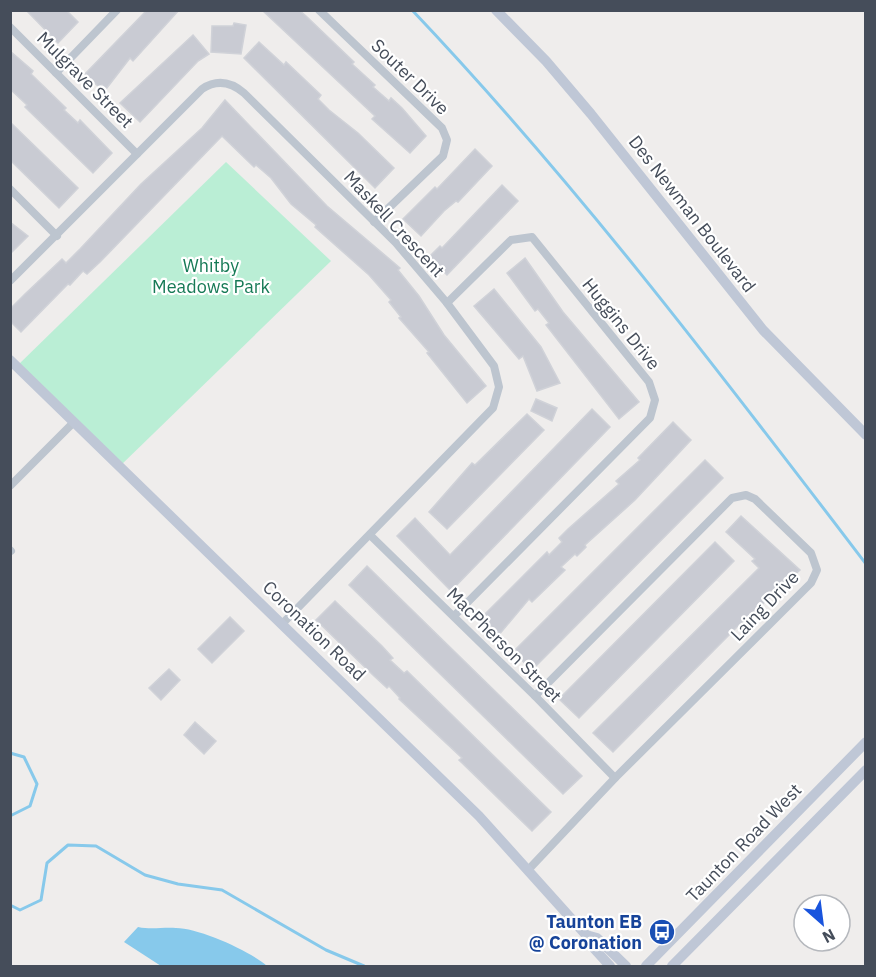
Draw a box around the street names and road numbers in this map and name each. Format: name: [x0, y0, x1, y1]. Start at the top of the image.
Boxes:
street label: Mulgrave Street: [32, 26, 139, 133]
street label: Souter Drive: [367, 34, 454, 120]
street label: Des Newman Boulevard: [624, 131, 761, 297]
street label: Maskell Crescent: [339, 165, 450, 282]
street label: Huggins Drive: [577, 273, 665, 374]
street label: Laing Drive: [725, 566, 804, 646]
street label: Coronation Road: [258, 576, 371, 686]
street label: MacPherson Street: [442, 582, 567, 707]
street label: Taunton Road West: [681, 779, 806, 907]

